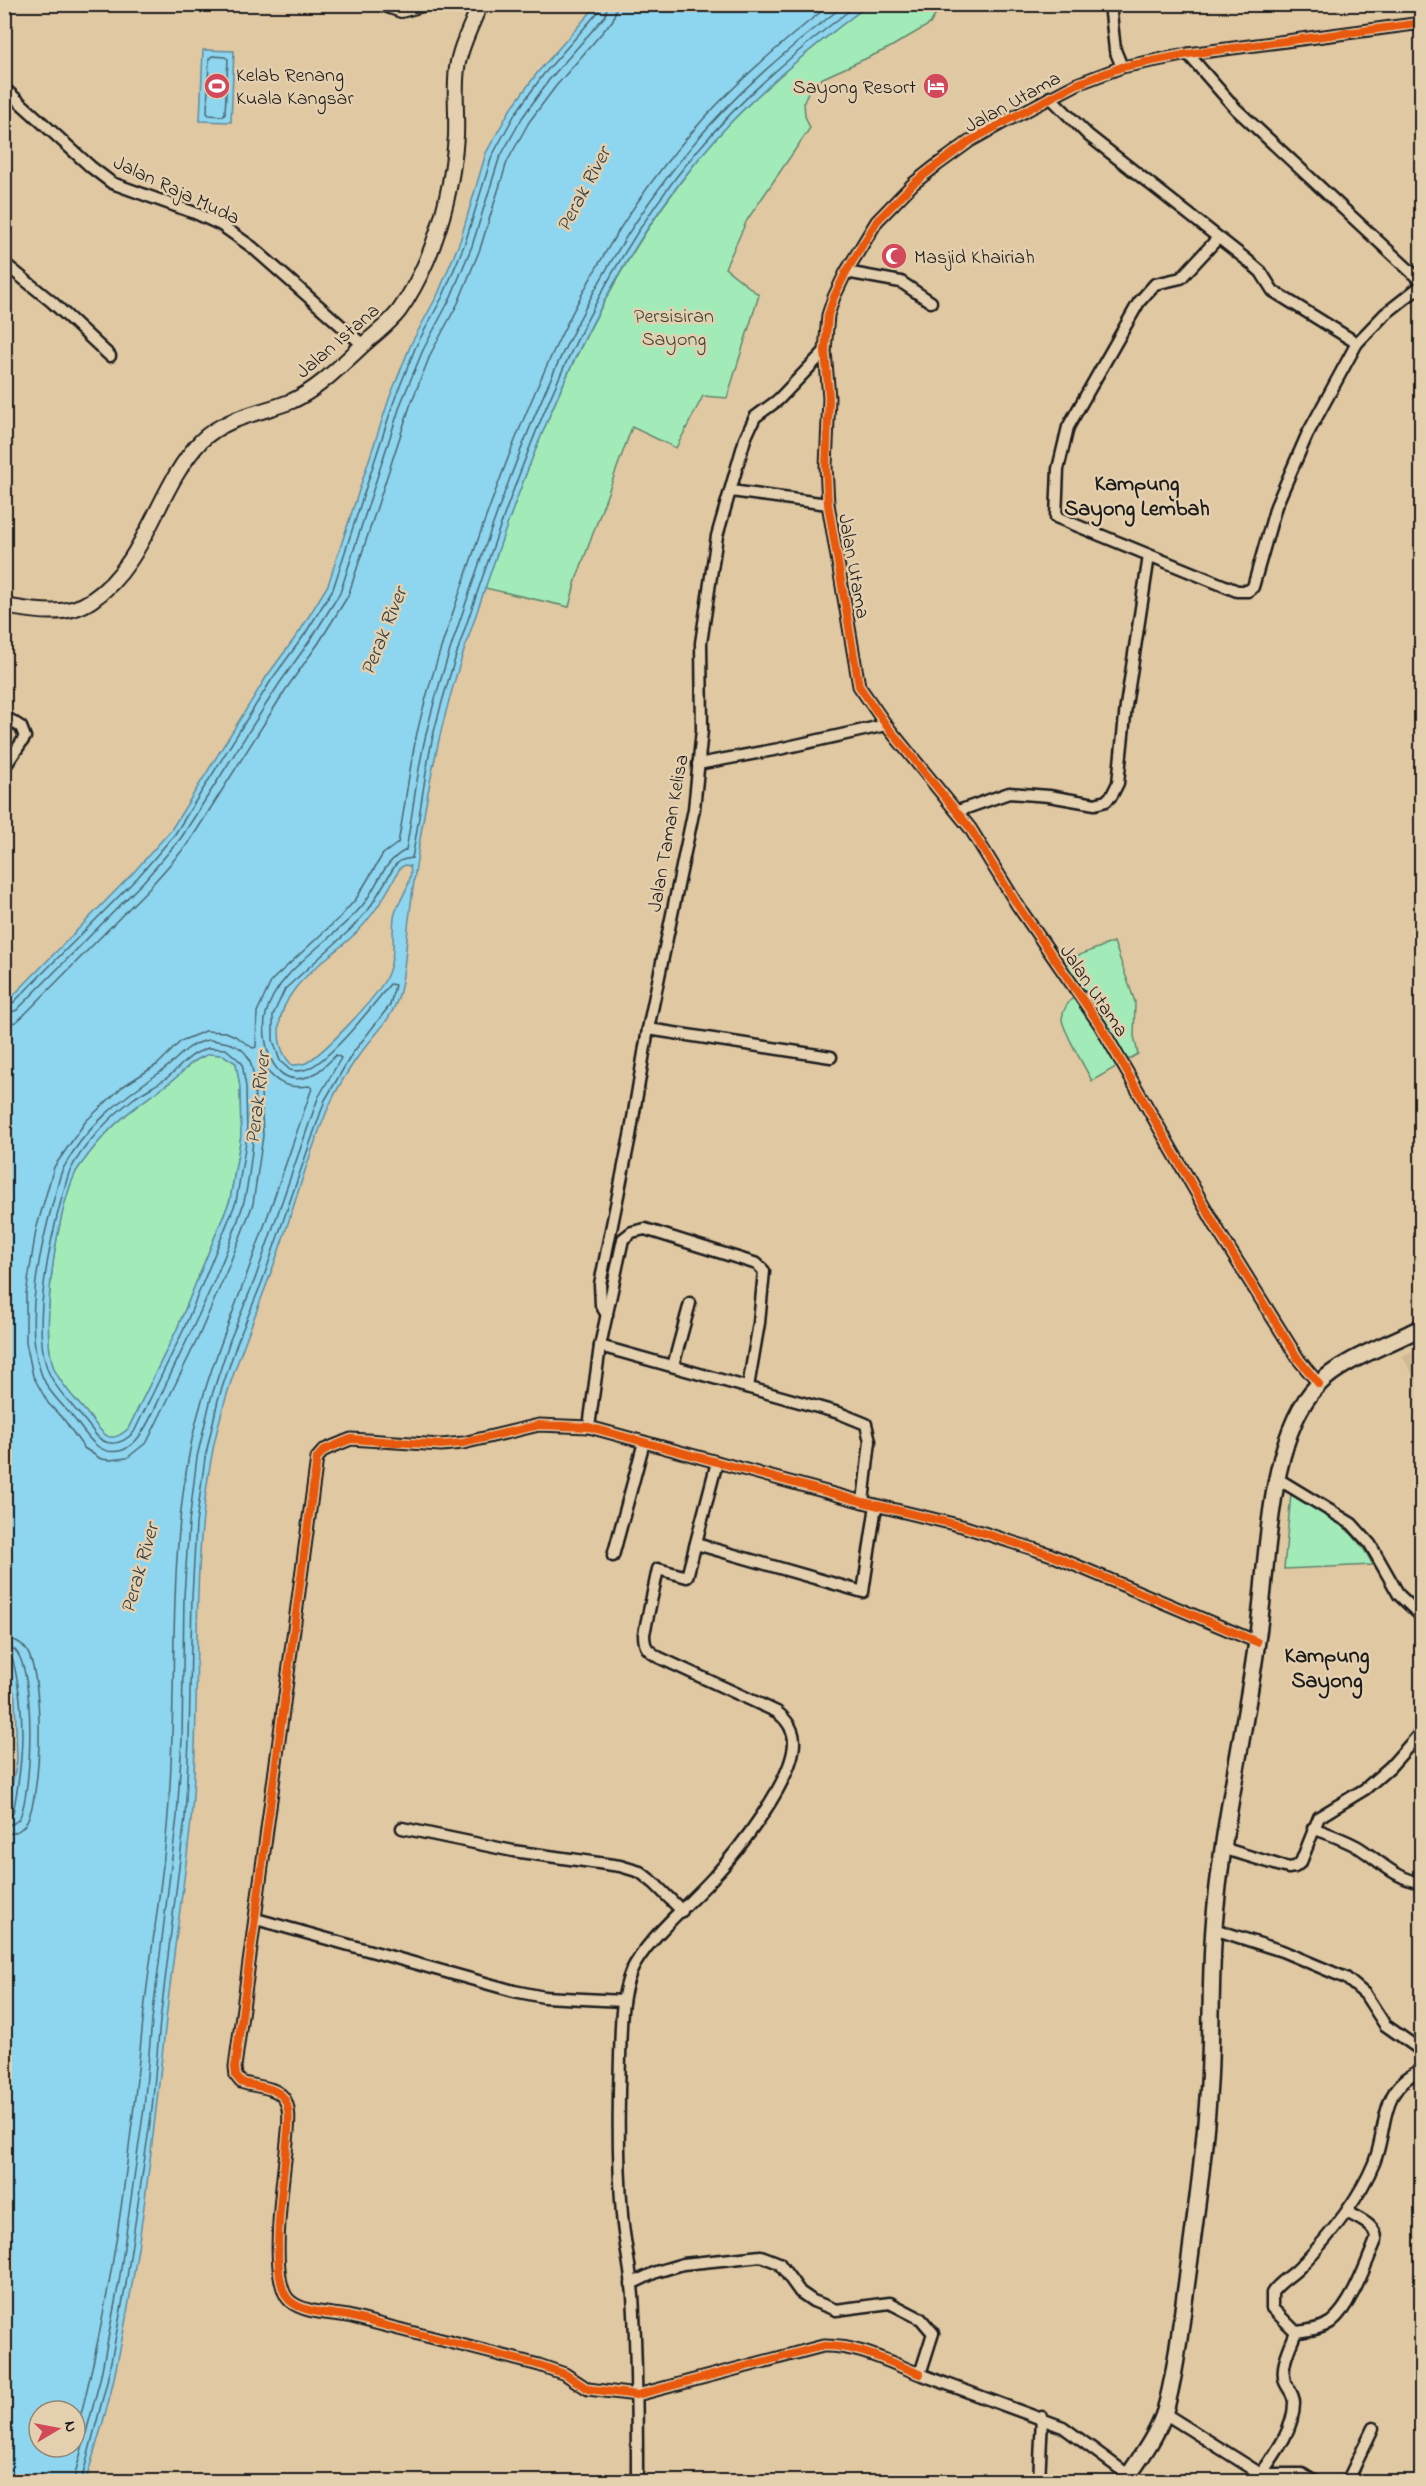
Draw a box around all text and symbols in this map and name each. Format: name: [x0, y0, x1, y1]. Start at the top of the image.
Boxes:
place label: Kelab Renang Kuala Kangsar: [236, 62, 354, 115]
street label: Jalan Utama: [960, 65, 1067, 142]
sports icon: Kelab Renang Kuala Kangsar: [202, 71, 232, 101]
hotel icon: Sayong Resort: [921, 71, 951, 101]
place label: Sayong Resort: [793, 74, 916, 104]
water label: Perak River: [550, 140, 621, 238]
street label: Jalan Raja Muda: [108, 149, 244, 233]
mosque icon: Masjid Khairiah: [879, 241, 909, 271]
place label: Masjid Khairiah: [914, 244, 1035, 273]
street label: Jalan Istana: [290, 297, 387, 386]
park label: Persisiran Sayong: [634, 303, 714, 356]
district label: Kampung Sayong Lembah: [1064, 469, 1210, 527]
street label: Jalan Utama: [829, 512, 876, 621]
water label: Perak River: [354, 581, 417, 680]
street label: Jalan Taman Kelisa: [641, 752, 698, 915]
street label: Jalan Utama: [1051, 939, 1135, 1043]
water label: Perak River: [238, 1048, 280, 1146]
water label: Perak River: [114, 1517, 169, 1617]
district label: Kampung Sayong: [1285, 1641, 1370, 1699]
north arrow: [27, 2399, 87, 2459]
text: N: [57, 2419, 83, 2434]

